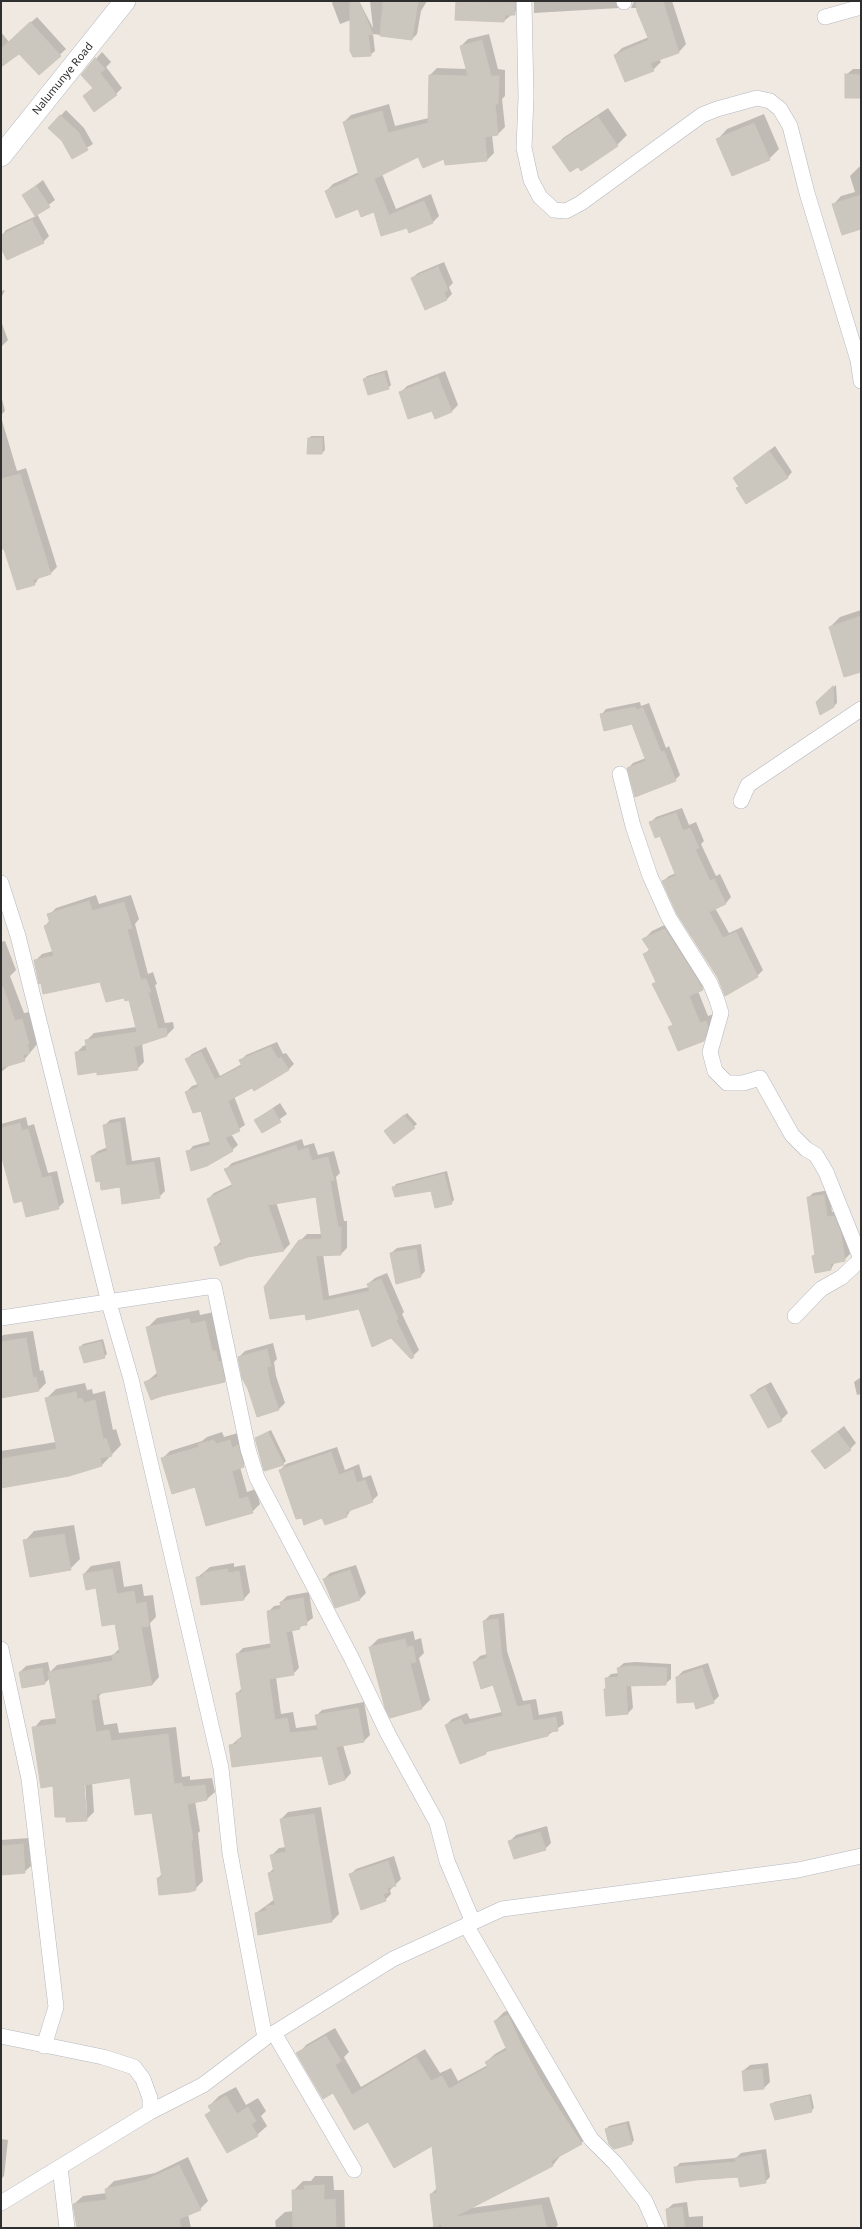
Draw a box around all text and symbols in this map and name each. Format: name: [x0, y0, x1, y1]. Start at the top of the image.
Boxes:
street label: Nalumunye Road: [30, 40, 96, 118]

